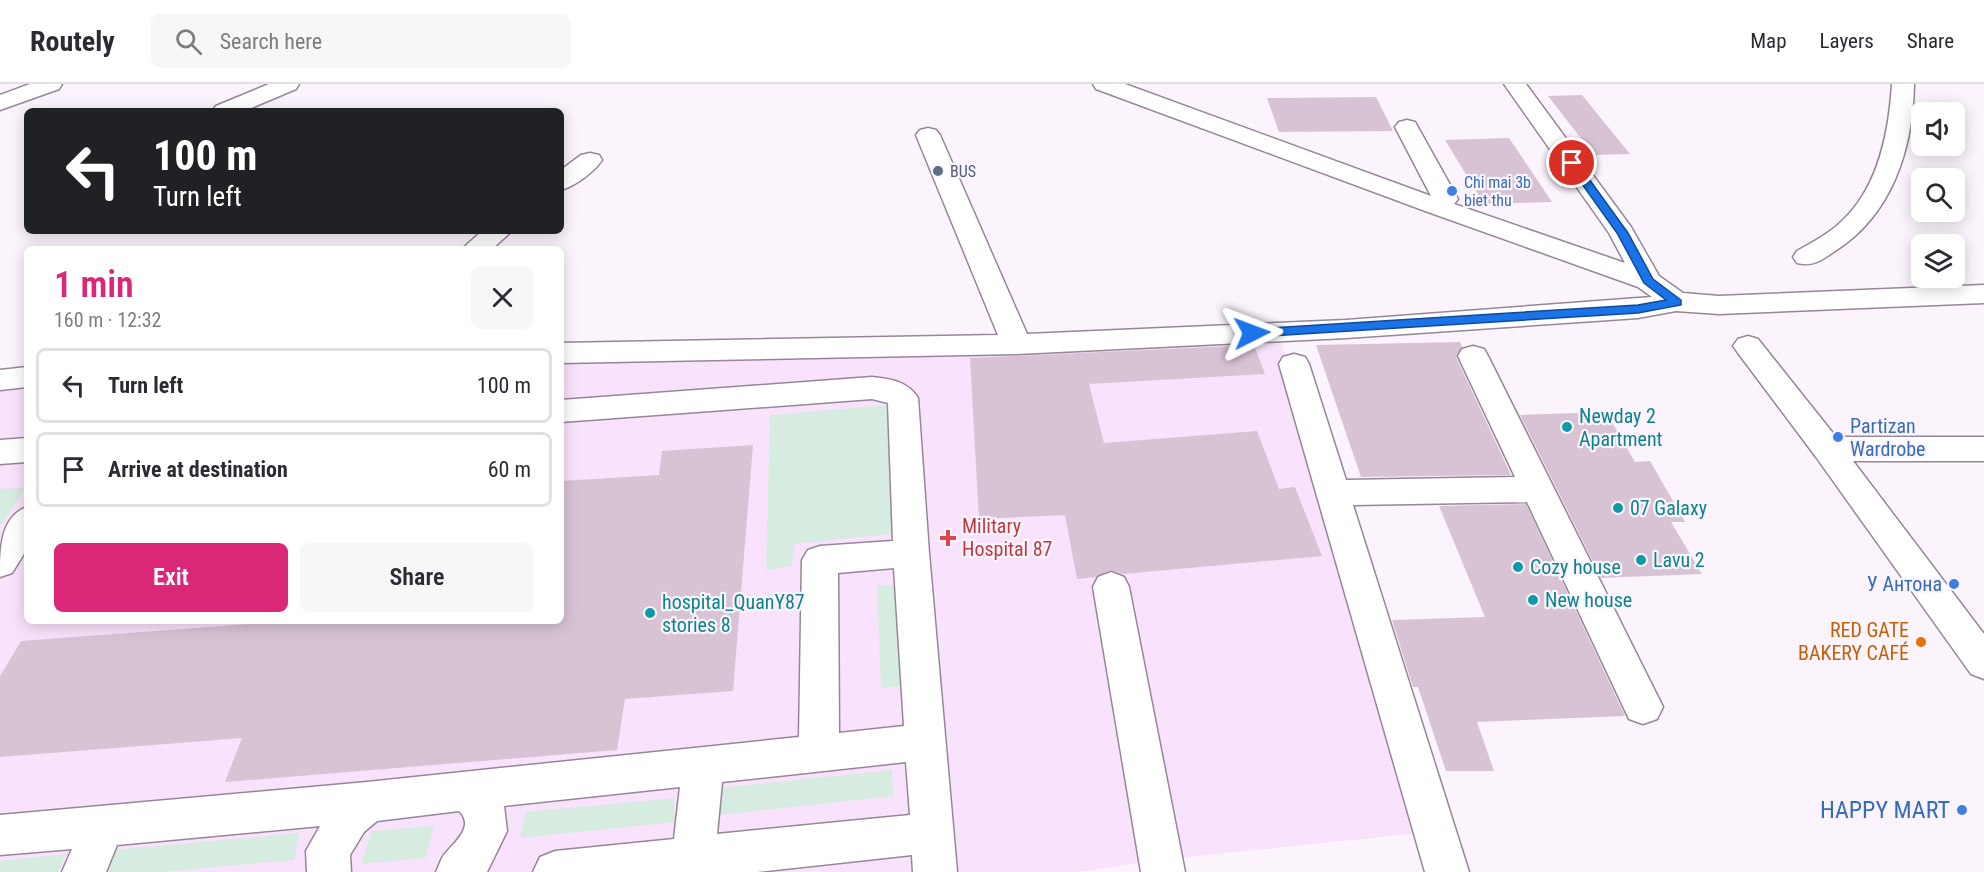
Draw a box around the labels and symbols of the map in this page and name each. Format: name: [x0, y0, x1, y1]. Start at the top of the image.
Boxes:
pin: [1546, 137, 1597, 188]
place label: BUS: [950, 162, 976, 181]
marker: BUS: [931, 164, 945, 178]
place label: Chi mai 3b biet thu: [1464, 173, 1531, 210]
marker: Chi mai 3b biet thu: [1445, 184, 1459, 198]
position arrow: [1220, 301, 1284, 365]
place label: Newday 2 Apartment: [1579, 404, 1663, 451]
place label: Partizan Wardrobe: [1850, 414, 1926, 461]
marker: Newday 2 Apartment: [1560, 420, 1574, 434]
marker: Partizan Wardrobe: [1831, 430, 1845, 444]
place label: 07 Galaxy: [1630, 496, 1707, 520]
marker: 07 Galaxy: [1611, 501, 1625, 515]
place label: Military Hospital 87: [962, 514, 1052, 561]
marker: Military Hospital 87: [939, 529, 957, 547]
place label: Lavu 2: [1653, 548, 1705, 572]
marker: Lavu 2: [1634, 553, 1648, 567]
place label: Cozy house: [1530, 555, 1621, 579]
marker: Cozy house: [1511, 560, 1525, 574]
place label: У Антона: [1867, 572, 1942, 596]
marker: У Антона: [1947, 577, 1961, 591]
place label: New house: [1545, 588, 1632, 612]
place label: hospital_QuanY87 stories 8: [662, 590, 805, 637]
marker: New house: [1526, 593, 1540, 607]
marker: hospital_QuanY87 stories 8: [643, 606, 657, 620]
place label: RED GATE BAKERY CAFÉ: [1798, 618, 1909, 665]
marker: RED GATE BAKERY CAFÉ: [1914, 635, 1928, 649]
place label: HAPPY MART: [1820, 796, 1950, 824]
marker: HAPPY MART: [1955, 803, 1969, 817]

